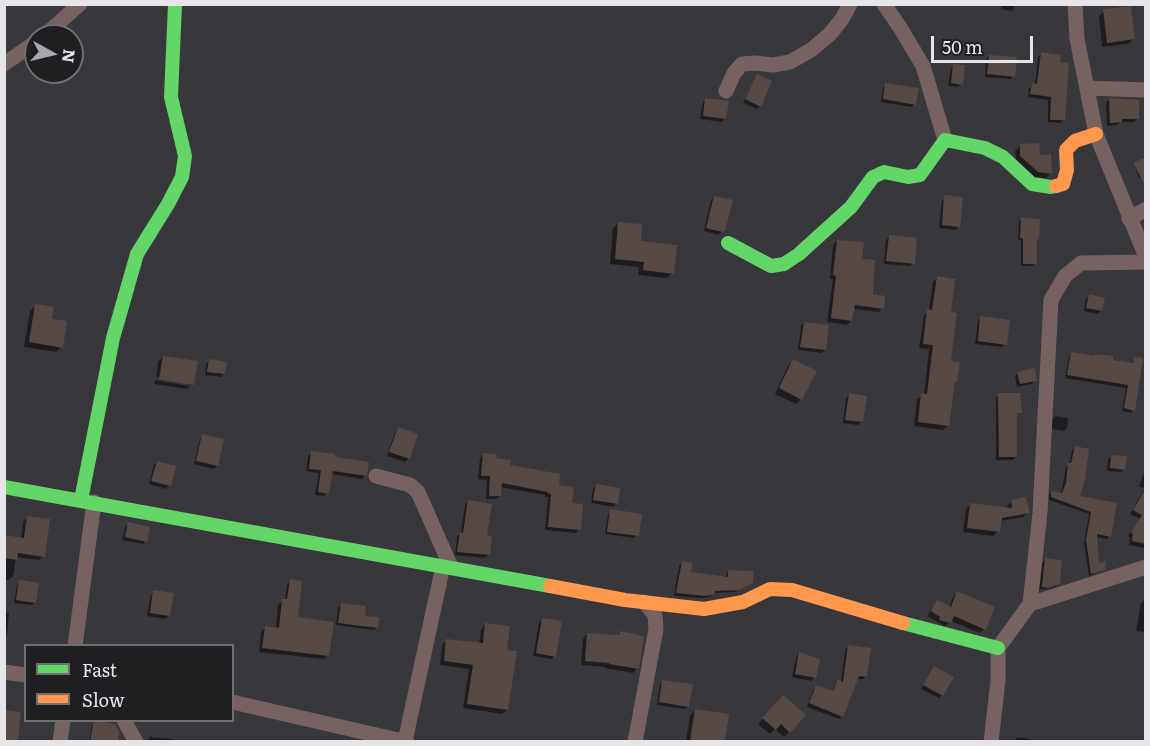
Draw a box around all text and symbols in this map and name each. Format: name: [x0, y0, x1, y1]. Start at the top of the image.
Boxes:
north arrow: [24, 24, 84, 84]
scale bar: [934, 24, 1036, 62]
text: 50 m: [942, 33, 983, 60]
text: N: [57, 48, 83, 65]
legend: [24, 644, 234, 722]
text: Fast: [82, 656, 117, 683]
text: Slow: [82, 686, 124, 713]

